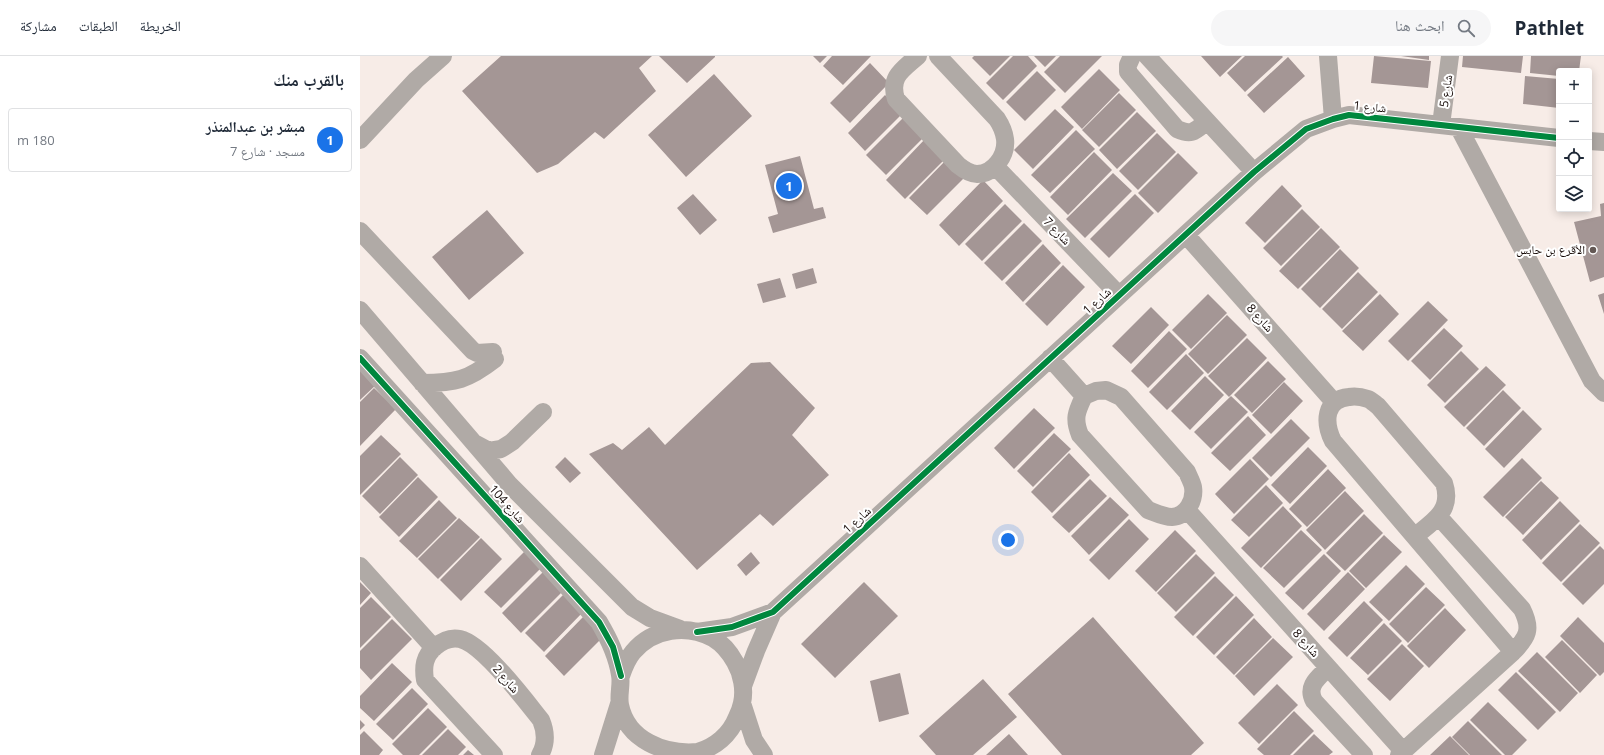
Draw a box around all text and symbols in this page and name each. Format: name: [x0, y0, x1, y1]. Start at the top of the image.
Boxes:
search box: [1211, 10, 1491, 46]
text: ابحث هنا: [1395, 15, 1445, 35]
text: Pathlet: [1515, 15, 1584, 41]
text: مشاركة: [20, 16, 57, 35]
text: الطبقات: [79, 16, 118, 35]
text: الخريطة: [140, 16, 181, 35]
icon: search: [1455, 17, 1477, 39]
text: بالقرب منك: [273, 68, 344, 91]
map controls: [1556, 68, 1592, 212]
button: +: [1556, 68, 1592, 104]
street label: شارع 5: [1435, 73, 1456, 108]
street label: شارع 1: [1353, 97, 1387, 116]
button: −: [1556, 104, 1592, 140]
text: مبشر بن عبدالمنذر: [206, 116, 305, 136]
text: 180 m: [17, 131, 55, 149]
text: 1: [326, 131, 334, 149]
button: locate: [1556, 140, 1592, 176]
text: مسجد · شارع 7: [230, 142, 305, 160]
pin: 1: [776, 171, 802, 201]
button: layers: [1556, 176, 1592, 212]
street label: شارع 7: [1040, 213, 1075, 248]
place label: الأقرع بن حابس: [1516, 241, 1585, 258]
marker: الأقرع بن حابس: [1588, 245, 1598, 255]
street label: شارع 1: [1079, 283, 1115, 318]
street label: شارع 8: [1243, 300, 1278, 336]
street label: شارع 104: [485, 481, 529, 527]
street label: شارع 1: [839, 502, 875, 537]
your location: [998, 530, 1018, 550]
street label: شارع 8: [1289, 625, 1324, 661]
street label: شارع 2: [489, 661, 524, 697]

